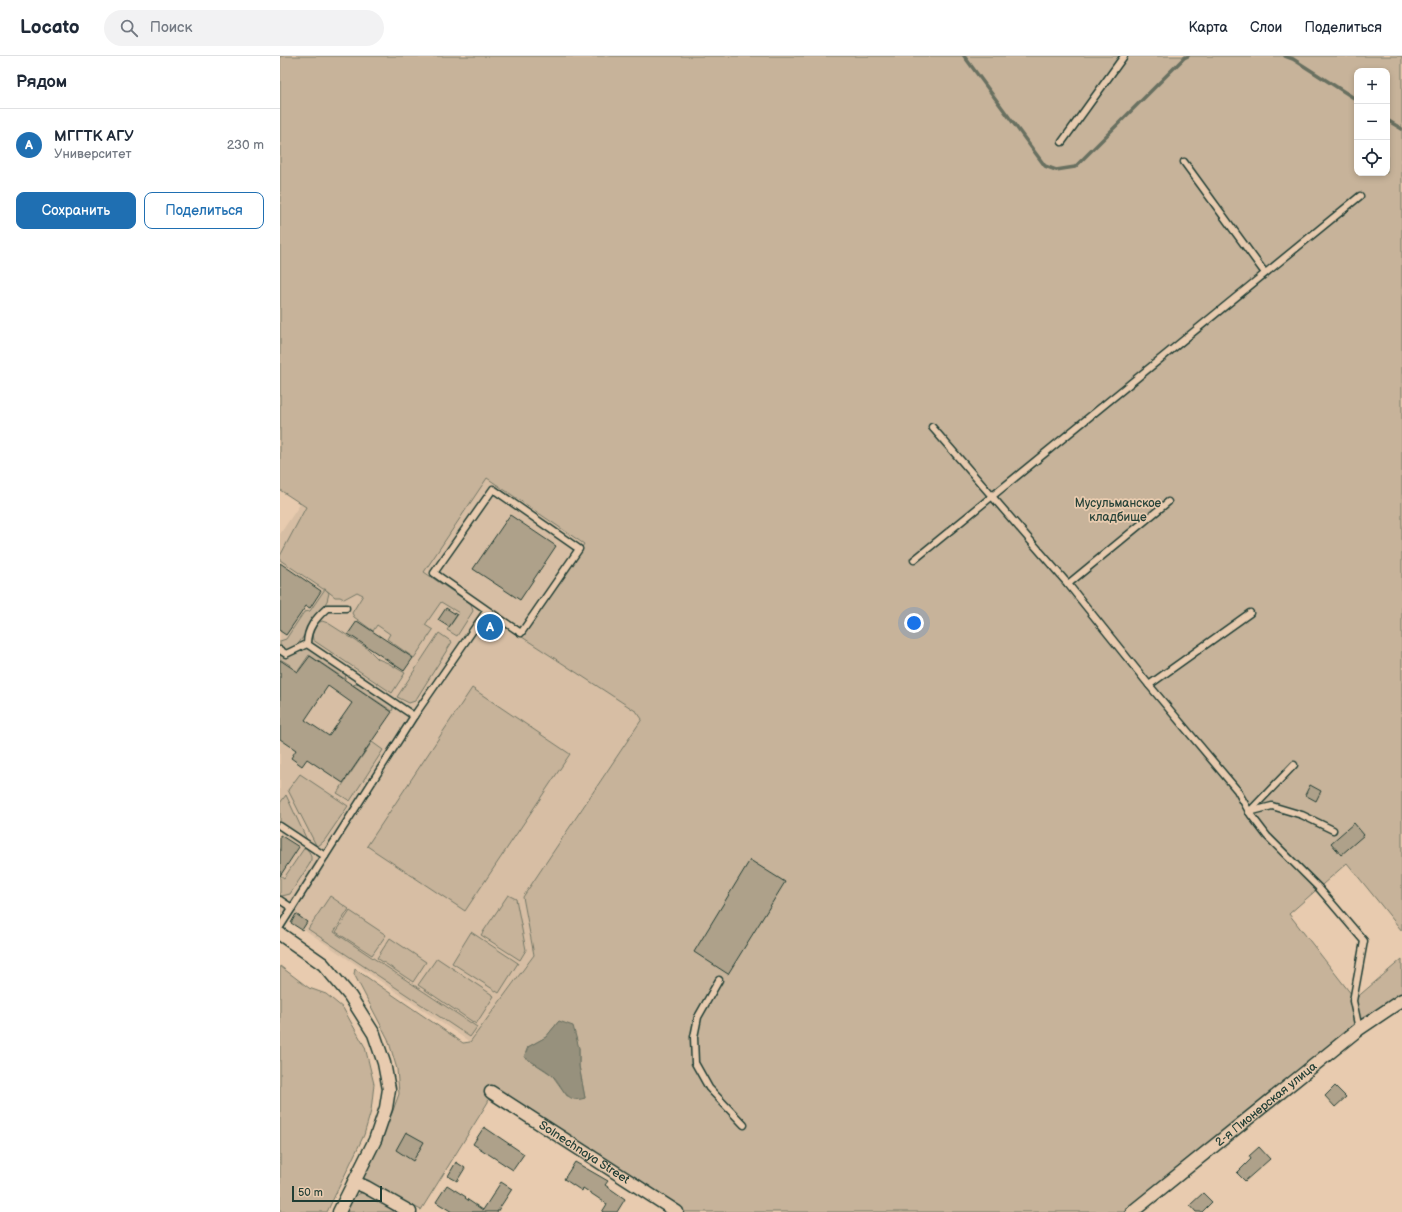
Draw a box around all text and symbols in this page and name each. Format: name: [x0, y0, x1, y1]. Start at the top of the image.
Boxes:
search box: [104, 10, 384, 46]
text: Locato: [20, 16, 80, 39]
icon: search: [118, 17, 140, 39]
text: Поиск: [150, 18, 192, 37]
text: Карта: [1188, 19, 1228, 36]
text: Слои: [1250, 19, 1282, 36]
text: Поделиться: [1304, 19, 1382, 36]
map controls: [1354, 68, 1390, 176]
button: +: [1354, 68, 1390, 104]
text: Рядом: [16, 72, 67, 92]
button: −: [1354, 104, 1390, 140]
text: МГГТК АГУ: [54, 127, 134, 146]
text: A: [25, 137, 33, 153]
text: 230 m: [227, 137, 264, 153]
button: locate: [1354, 140, 1390, 176]
text: Университет: [54, 146, 131, 162]
button: Сохранить: [16, 192, 136, 229]
button: Поделиться: [144, 192, 264, 229]
park label: Мусульманское кладбище: [1075, 496, 1162, 525]
pin: A: [477, 612, 503, 642]
your location: [904, 613, 924, 633]
street label: 2-я Пионерская улица: [1212, 1059, 1320, 1150]
street label: Solnechnaya Street: [536, 1118, 633, 1188]
scale bar: [292, 1184, 382, 1203]
text: 50 m: [298, 1186, 323, 1199]

